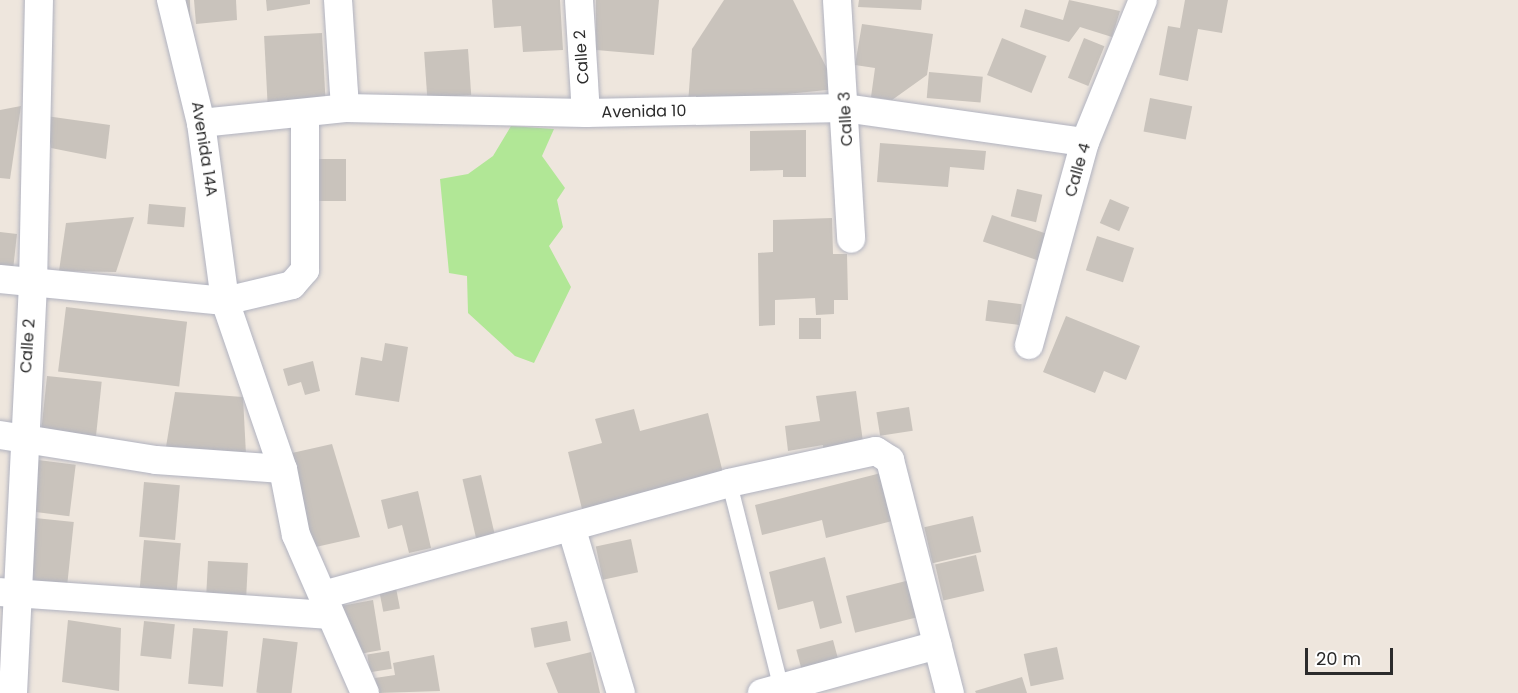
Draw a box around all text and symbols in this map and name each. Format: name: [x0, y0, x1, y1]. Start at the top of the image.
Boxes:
street label: Calle 2: [571, 29, 593, 85]
street label: Calle 3: [835, 91, 857, 147]
street label: Avenida 14A: [187, 100, 221, 198]
street label: Avenida 10: [601, 102, 687, 122]
street label: Calle 4: [1061, 141, 1095, 199]
street label: Calle 2: [17, 318, 39, 374]
scale bar: [1308, 636, 1396, 674]
text: 20 m: [1316, 646, 1361, 671]

